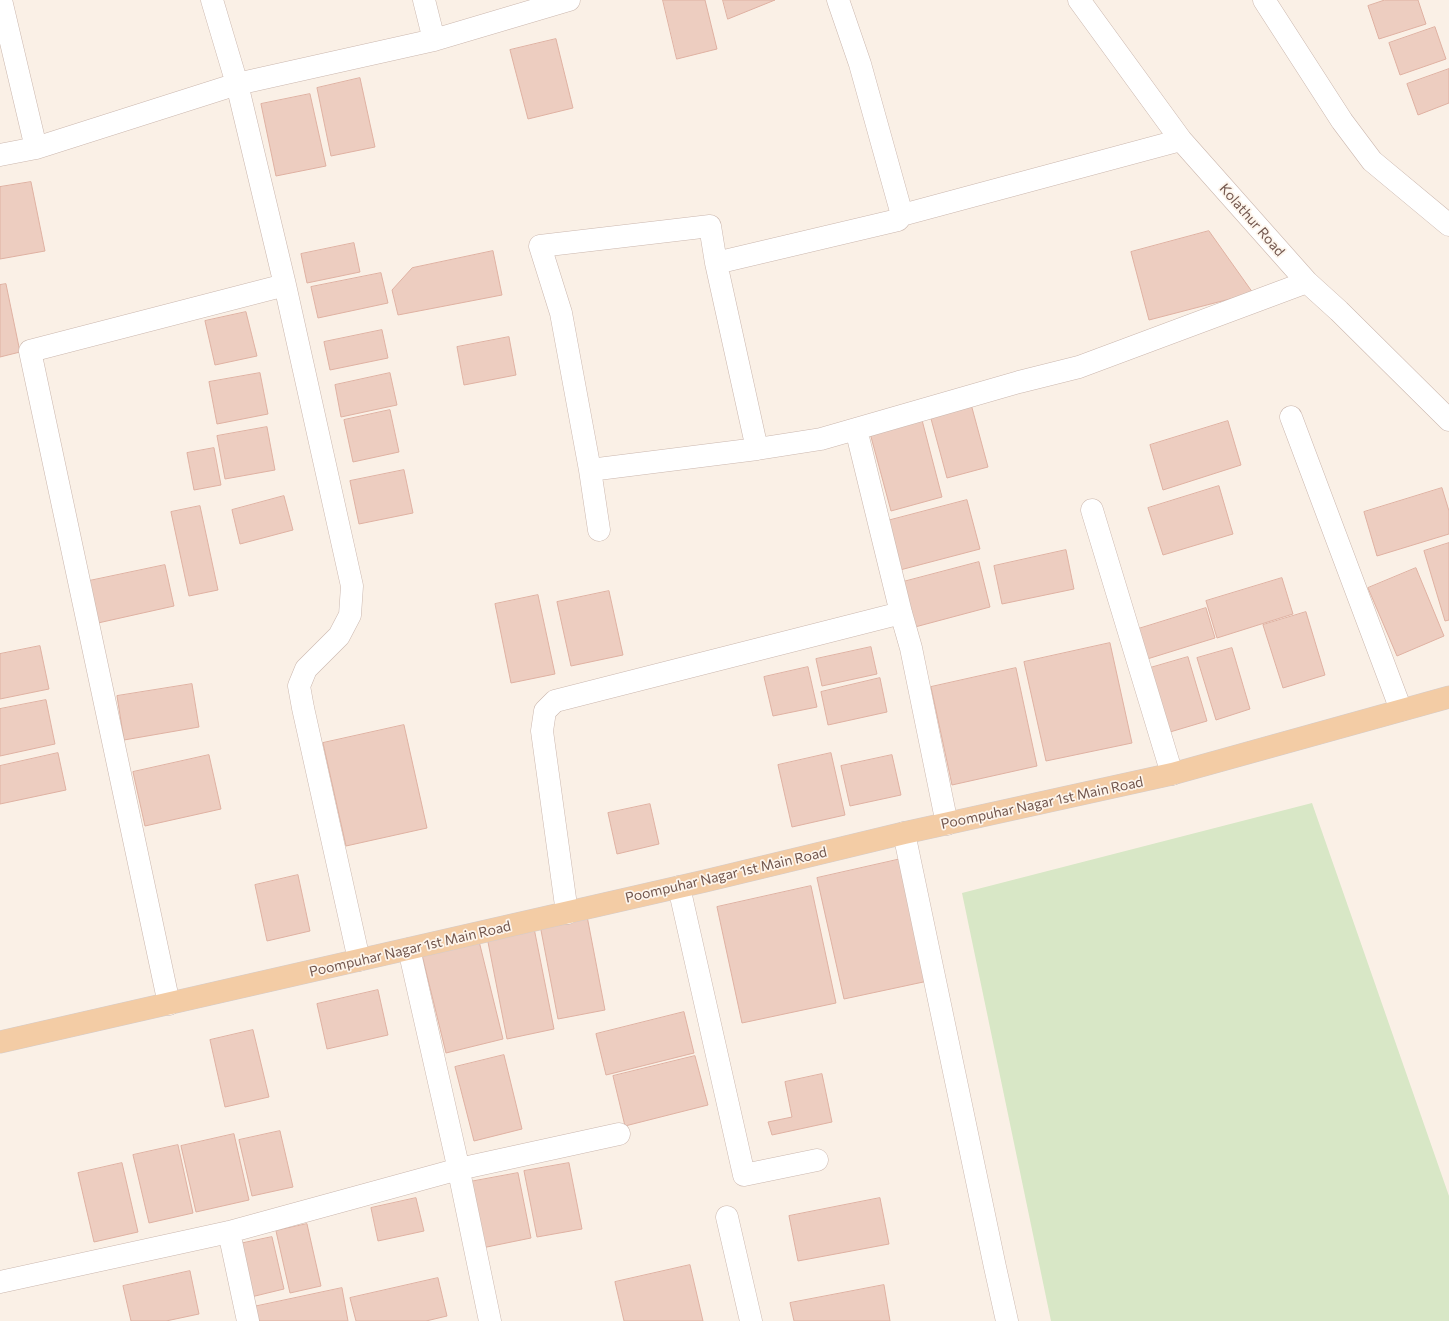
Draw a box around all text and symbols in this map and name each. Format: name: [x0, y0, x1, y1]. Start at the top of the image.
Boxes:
street label: Kolathur Road: [1216, 180, 1288, 260]
street label: Poompuhar Nagar 1st Main Road: [939, 773, 1145, 833]
street label: Poompuhar Nagar 1st Main Road: [624, 844, 828, 906]
street label: Poompuhar Nagar 1st Main Road: [308, 918, 512, 980]

